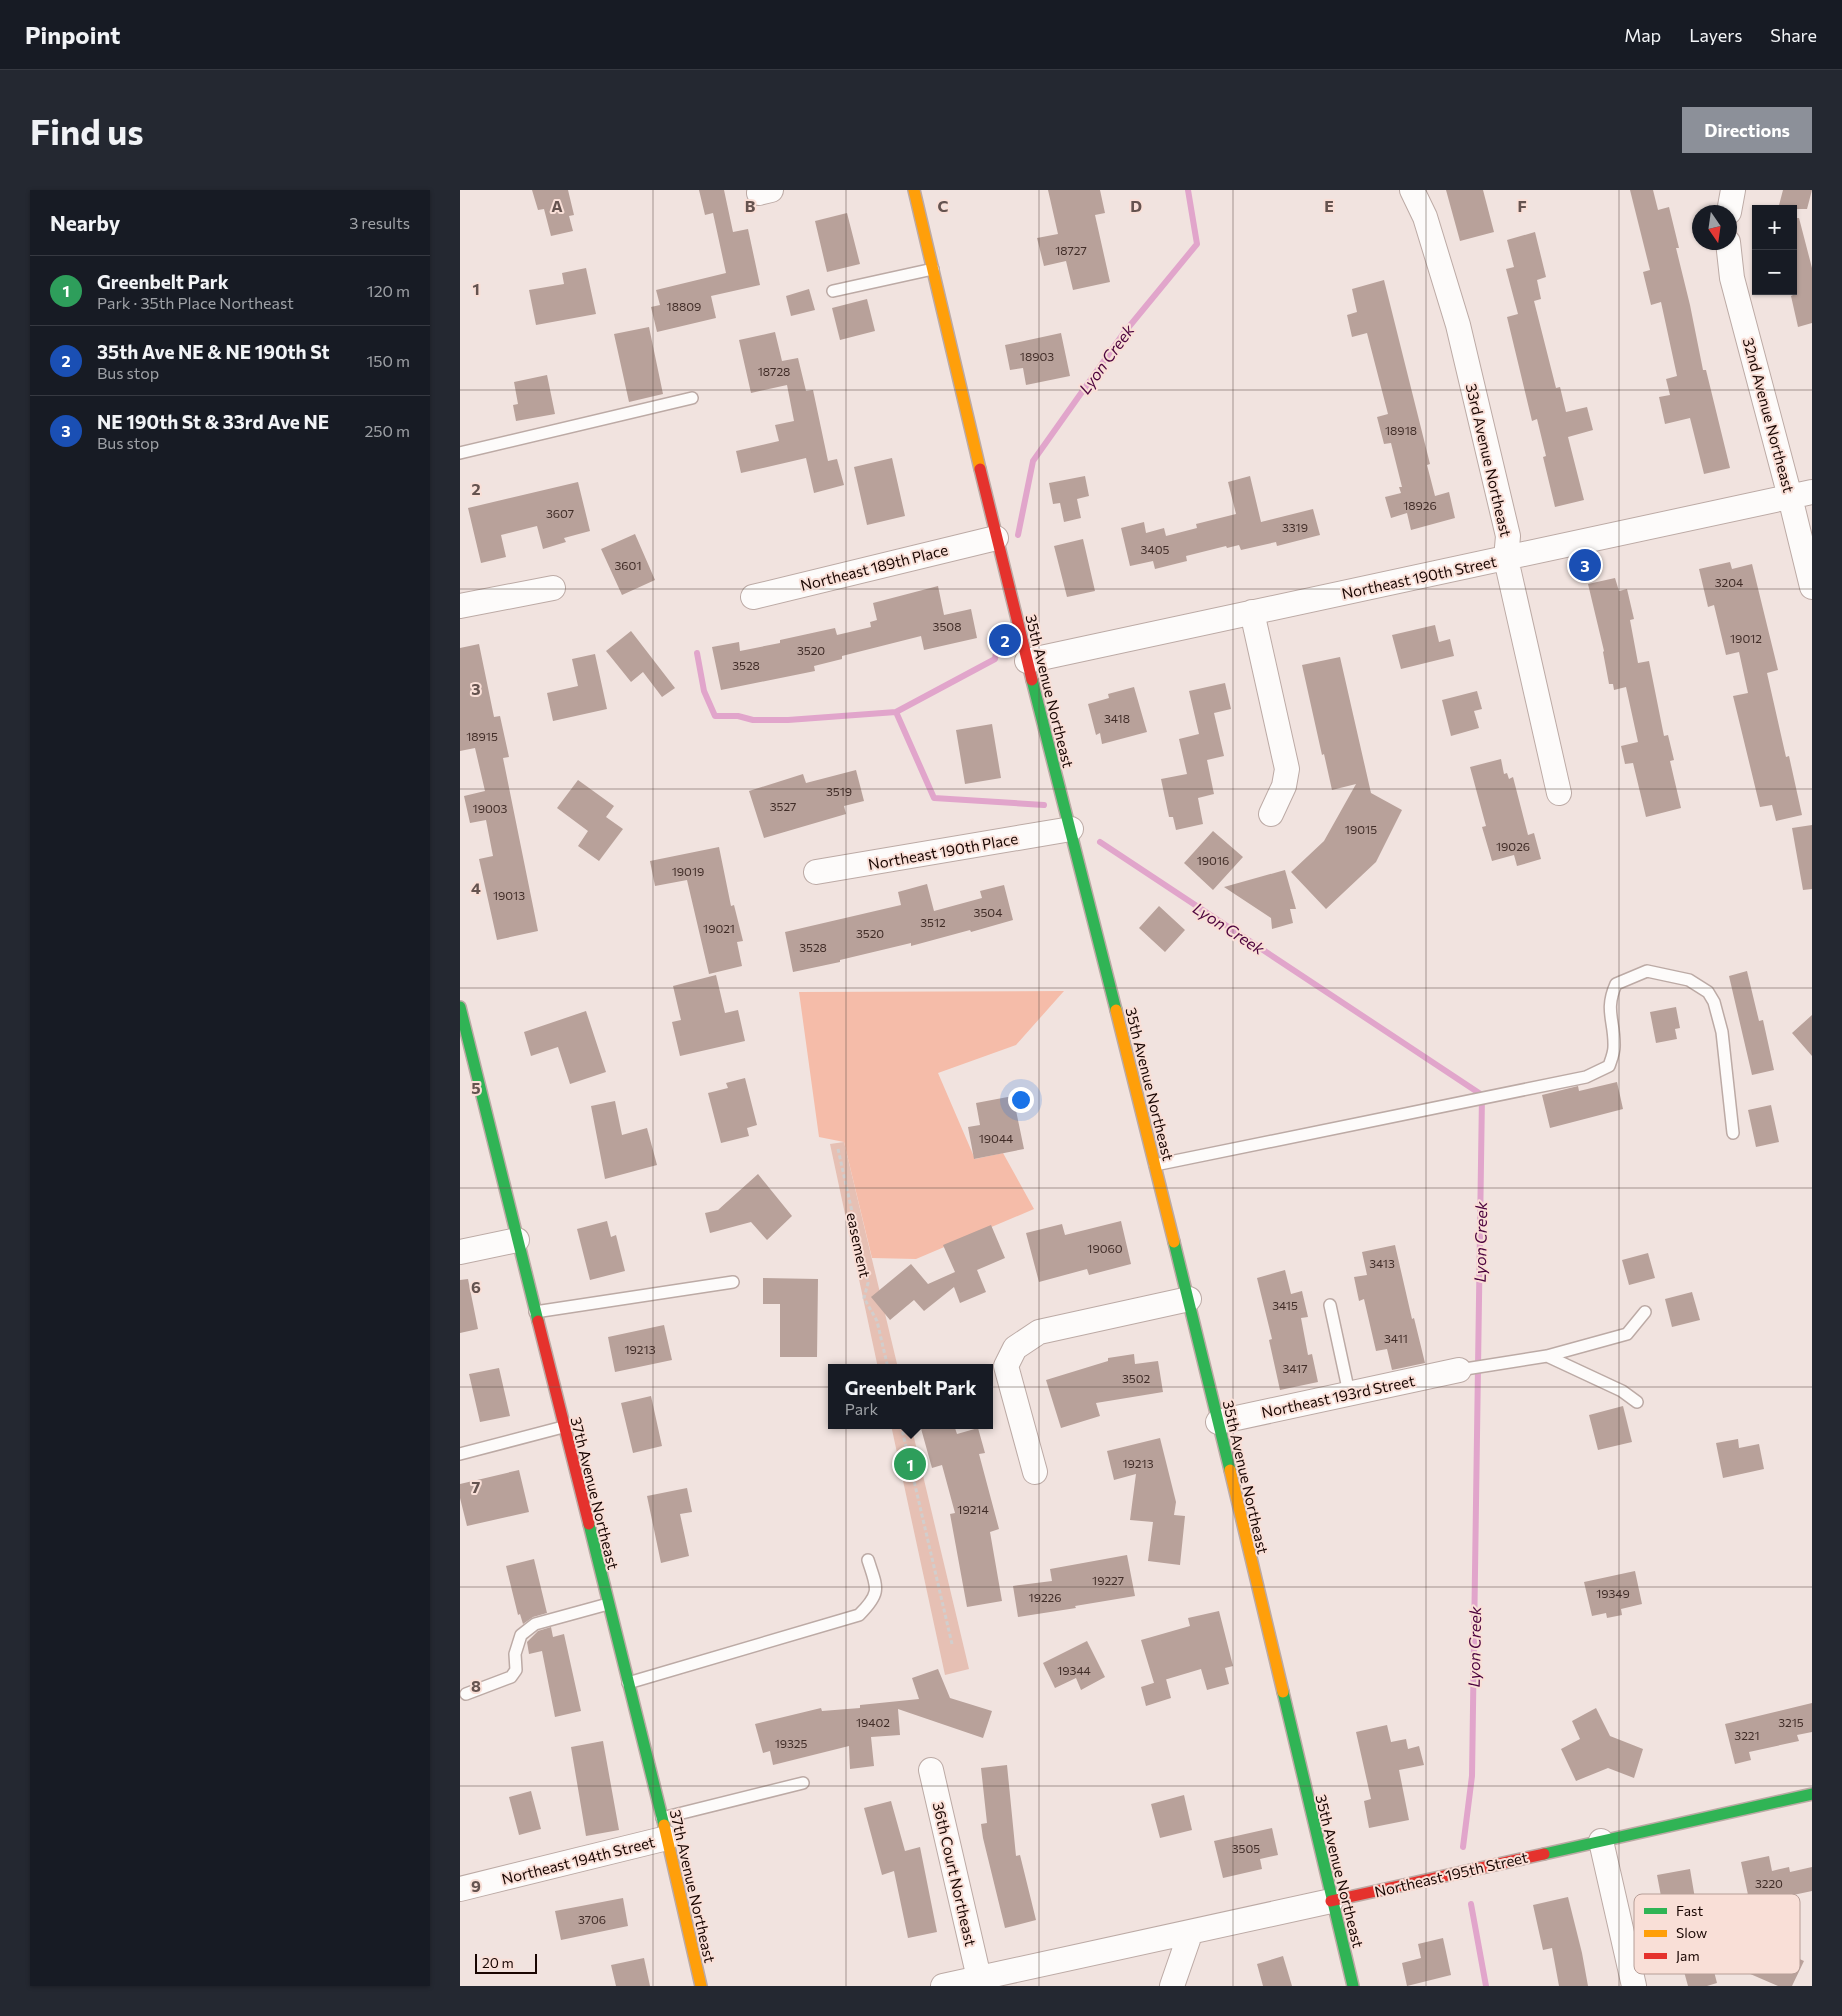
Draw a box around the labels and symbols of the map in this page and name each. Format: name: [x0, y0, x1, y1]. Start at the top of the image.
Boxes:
text: A: [551, 196, 563, 215]
text: B: [745, 196, 756, 215]
text: C: [938, 196, 949, 215]
text: D: [1130, 196, 1142, 215]
text: E: [1324, 196, 1334, 215]
text: F: [1517, 196, 1527, 215]
north arrow: [1692, 205, 1737, 250]
house number: 18727: [1055, 243, 1087, 257]
text: 1: [472, 279, 480, 298]
house number: 18809: [667, 299, 701, 313]
water label: Lyon Creek: [1075, 320, 1138, 397]
street label: 32nd Avenue Northeast: [1740, 336, 1798, 494]
house number: 18903: [1020, 349, 1054, 363]
house number: 18728: [758, 364, 790, 378]
street label: 33rd Avenue Northeast: [1463, 382, 1515, 538]
house number: 18918: [1385, 423, 1417, 437]
text: 2: [471, 479, 481, 498]
house number: 18926: [1403, 498, 1437, 512]
house number: 3607: [546, 506, 574, 520]
house number: 3319: [1282, 520, 1308, 534]
street label: Northeast 189th Place: [798, 540, 950, 594]
house number: 3405: [1141, 542, 1169, 556]
pin: 3: [1569, 546, 1601, 584]
street label: Northeast 190th Street: [1340, 552, 1498, 602]
house number: 3601: [614, 558, 642, 572]
house number: 3204: [1715, 575, 1743, 589]
street label: 35th Avenue Northeast: [1022, 612, 1078, 770]
house number: 3508: [933, 619, 961, 633]
pin: 2: [989, 621, 1021, 659]
house number: 19012: [1730, 631, 1762, 645]
house number: 3520: [797, 643, 825, 657]
house number: 3528: [732, 658, 760, 672]
text: 3: [471, 679, 481, 698]
house number: 3418: [1104, 711, 1130, 725]
house number: 18915: [466, 729, 498, 743]
house number: 3519: [826, 784, 852, 798]
house number: 3527: [770, 799, 796, 813]
house number: 19003: [473, 801, 508, 815]
house number: 19015: [1345, 822, 1377, 836]
street label: Northeast 190th Place: [867, 829, 1019, 873]
house number: 19026: [1496, 839, 1530, 853]
house number: 19016: [1197, 853, 1229, 867]
house number: 19019: [672, 864, 704, 878]
text: 4: [471, 878, 481, 897]
house number: 19013: [493, 888, 525, 902]
water label: Lyon Creek: [1190, 898, 1268, 958]
house number: 3504: [974, 905, 1002, 919]
house number: 3512: [920, 915, 946, 929]
house number: 19021: [703, 921, 735, 935]
house number: 3520: [856, 926, 884, 940]
house number: 3528: [799, 940, 827, 954]
street label: 35th Avenue Northeast: [1122, 1005, 1178, 1163]
text: 5: [471, 1078, 481, 1097]
your location: [1008, 1087, 1034, 1113]
house number: 19044: [979, 1131, 1013, 1145]
water label: Lyon Creek: [1470, 1201, 1490, 1283]
street label: easement: [843, 1211, 875, 1279]
house number: 19060: [1087, 1241, 1123, 1255]
house number: 3413: [1369, 1256, 1395, 1270]
text: 6: [471, 1277, 481, 1296]
house number: 3415: [1272, 1298, 1298, 1312]
house number: 3411: [1384, 1331, 1408, 1345]
house number: 19213: [624, 1342, 656, 1356]
house number: 3417: [1282, 1361, 1308, 1375]
house number: 3502: [1122, 1371, 1150, 1385]
street label: Northeast 193rd Street: [1260, 1371, 1416, 1421]
street label: 35th Avenue Northeast: [1220, 1398, 1272, 1556]
street label: 37th Avenue Northeast: [567, 1415, 623, 1571]
pin: 1: [894, 1445, 926, 1483]
house number: 19213: [1122, 1456, 1154, 1470]
text: 7: [472, 1477, 481, 1496]
house number: 19214: [957, 1502, 989, 1516]
house number: 19227: [1092, 1573, 1124, 1587]
house number: 19349: [1596, 1586, 1630, 1600]
house number: 19226: [1029, 1590, 1061, 1604]
water label: Lyon Creek: [1464, 1606, 1484, 1688]
house number: 19344: [1057, 1663, 1091, 1677]
text: 8: [471, 1676, 481, 1695]
house number: 19402: [856, 1715, 890, 1729]
house number: 3215: [1778, 1715, 1804, 1729]
house number: 3221: [1734, 1728, 1760, 1742]
house number: 19325: [775, 1736, 807, 1750]
street label: 35th Avenue Northeast: [1312, 1792, 1368, 1950]
street label: 36th Court Northeast: [930, 1800, 980, 1948]
street label: 37th Avenue Northeast: [667, 1808, 719, 1964]
street label: Northeast 194th Street: [500, 1832, 656, 1888]
house number: 3505: [1232, 1841, 1260, 1855]
street label: Northeast 195th Street: [1373, 1848, 1529, 1900]
text: 9: [471, 1876, 481, 1895]
house number: 3220: [1755, 1876, 1783, 1890]
legend: [1634, 1894, 1800, 1974]
text: Fast: [1676, 1902, 1703, 1919]
house number: 3706: [578, 1912, 606, 1926]
text: Slow: [1676, 1924, 1707, 1941]
text: Jam: [1676, 1947, 1700, 1964]
scale bar: [475, 1951, 538, 1974]

